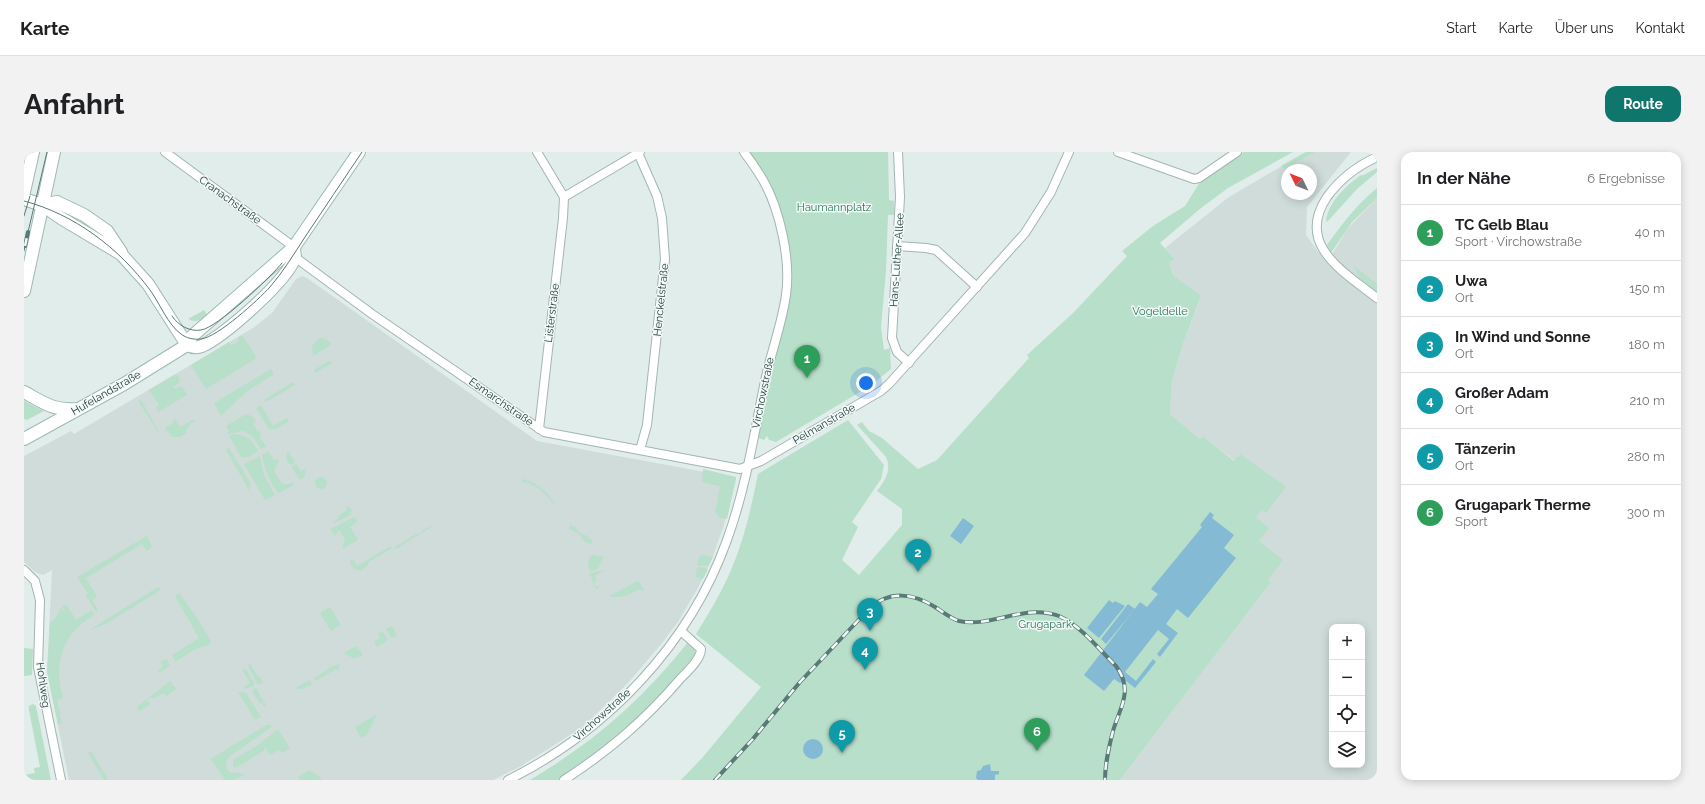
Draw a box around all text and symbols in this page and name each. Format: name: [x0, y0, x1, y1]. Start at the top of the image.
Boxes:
text: Karte: [20, 17, 69, 39]
text: Start: [1446, 20, 1476, 36]
text: Karte: [1498, 20, 1533, 36]
text: Über uns: [1555, 20, 1614, 36]
text: Kontakt: [1636, 20, 1685, 36]
button: Route: [1605, 86, 1681, 122]
text: Anfahrt: [24, 88, 125, 121]
north arrow: [1281, 164, 1317, 200]
text: In der Nähe: [1417, 168, 1511, 188]
text: 6 Ergebnisse: [1587, 171, 1665, 186]
street label: Cranachstraße: [196, 173, 264, 227]
park label: Haumannplatz: [797, 201, 872, 214]
street label: Hans-Luther-Allee: [887, 212, 907, 307]
text: TC Gelb Blau: [1455, 216, 1549, 234]
text: 1: [1427, 225, 1433, 240]
text: 40 m: [1635, 225, 1665, 240]
text: Sport · Virchowstraße: [1455, 234, 1582, 249]
street label: Henckelstraße: [651, 262, 671, 337]
text: Uwa: [1455, 272, 1487, 290]
text: 2: [1426, 281, 1434, 296]
text: 150 m: [1629, 281, 1665, 296]
street label: Listerstraße: [542, 282, 562, 343]
text: Ort: [1455, 290, 1474, 305]
park label: Vogeldelle: [1132, 305, 1188, 318]
text: In Wind und Sonne: [1455, 328, 1590, 346]
text: 3: [1426, 337, 1434, 352]
text: 180 m: [1629, 337, 1665, 352]
pin: 1: [794, 345, 820, 378]
text: Ort: [1455, 346, 1474, 361]
street label: Virchowstraße: [749, 356, 777, 430]
street label: Hufelandstraße: [69, 368, 144, 418]
your location: [856, 373, 876, 393]
street label: Esmarchstraße: [466, 375, 536, 429]
text: Großer Adam: [1455, 384, 1549, 402]
text: 4: [1426, 393, 1434, 408]
text: 210 m: [1629, 393, 1665, 408]
street label: Pelmanstraße: [790, 401, 858, 447]
text: Ort: [1455, 402, 1474, 417]
text: Tänzerin: [1455, 440, 1516, 458]
text: 5: [1426, 449, 1434, 464]
text: 280 m: [1627, 449, 1665, 464]
text: Ort: [1455, 458, 1474, 473]
text: Grugapark Therme: [1455, 496, 1591, 514]
text: 6: [1426, 505, 1434, 520]
text: 300 m: [1627, 505, 1665, 520]
text: Sport: [1455, 514, 1488, 529]
pin: 2: [905, 539, 931, 572]
pin: 3: [857, 598, 883, 631]
park label: Grugapark: [1018, 618, 1072, 631]
map controls: [1329, 624, 1365, 768]
button: +: [1329, 624, 1365, 660]
pin: 4: [852, 637, 878, 670]
button: −: [1329, 660, 1365, 696]
street label: Hohlweg: [33, 661, 53, 709]
street label: Virchowstraße: [571, 686, 634, 744]
button: locate: [1329, 696, 1365, 732]
pin: 6: [1024, 718, 1050, 751]
pin: 5: [829, 720, 855, 753]
button: layers: [1329, 732, 1365, 768]

